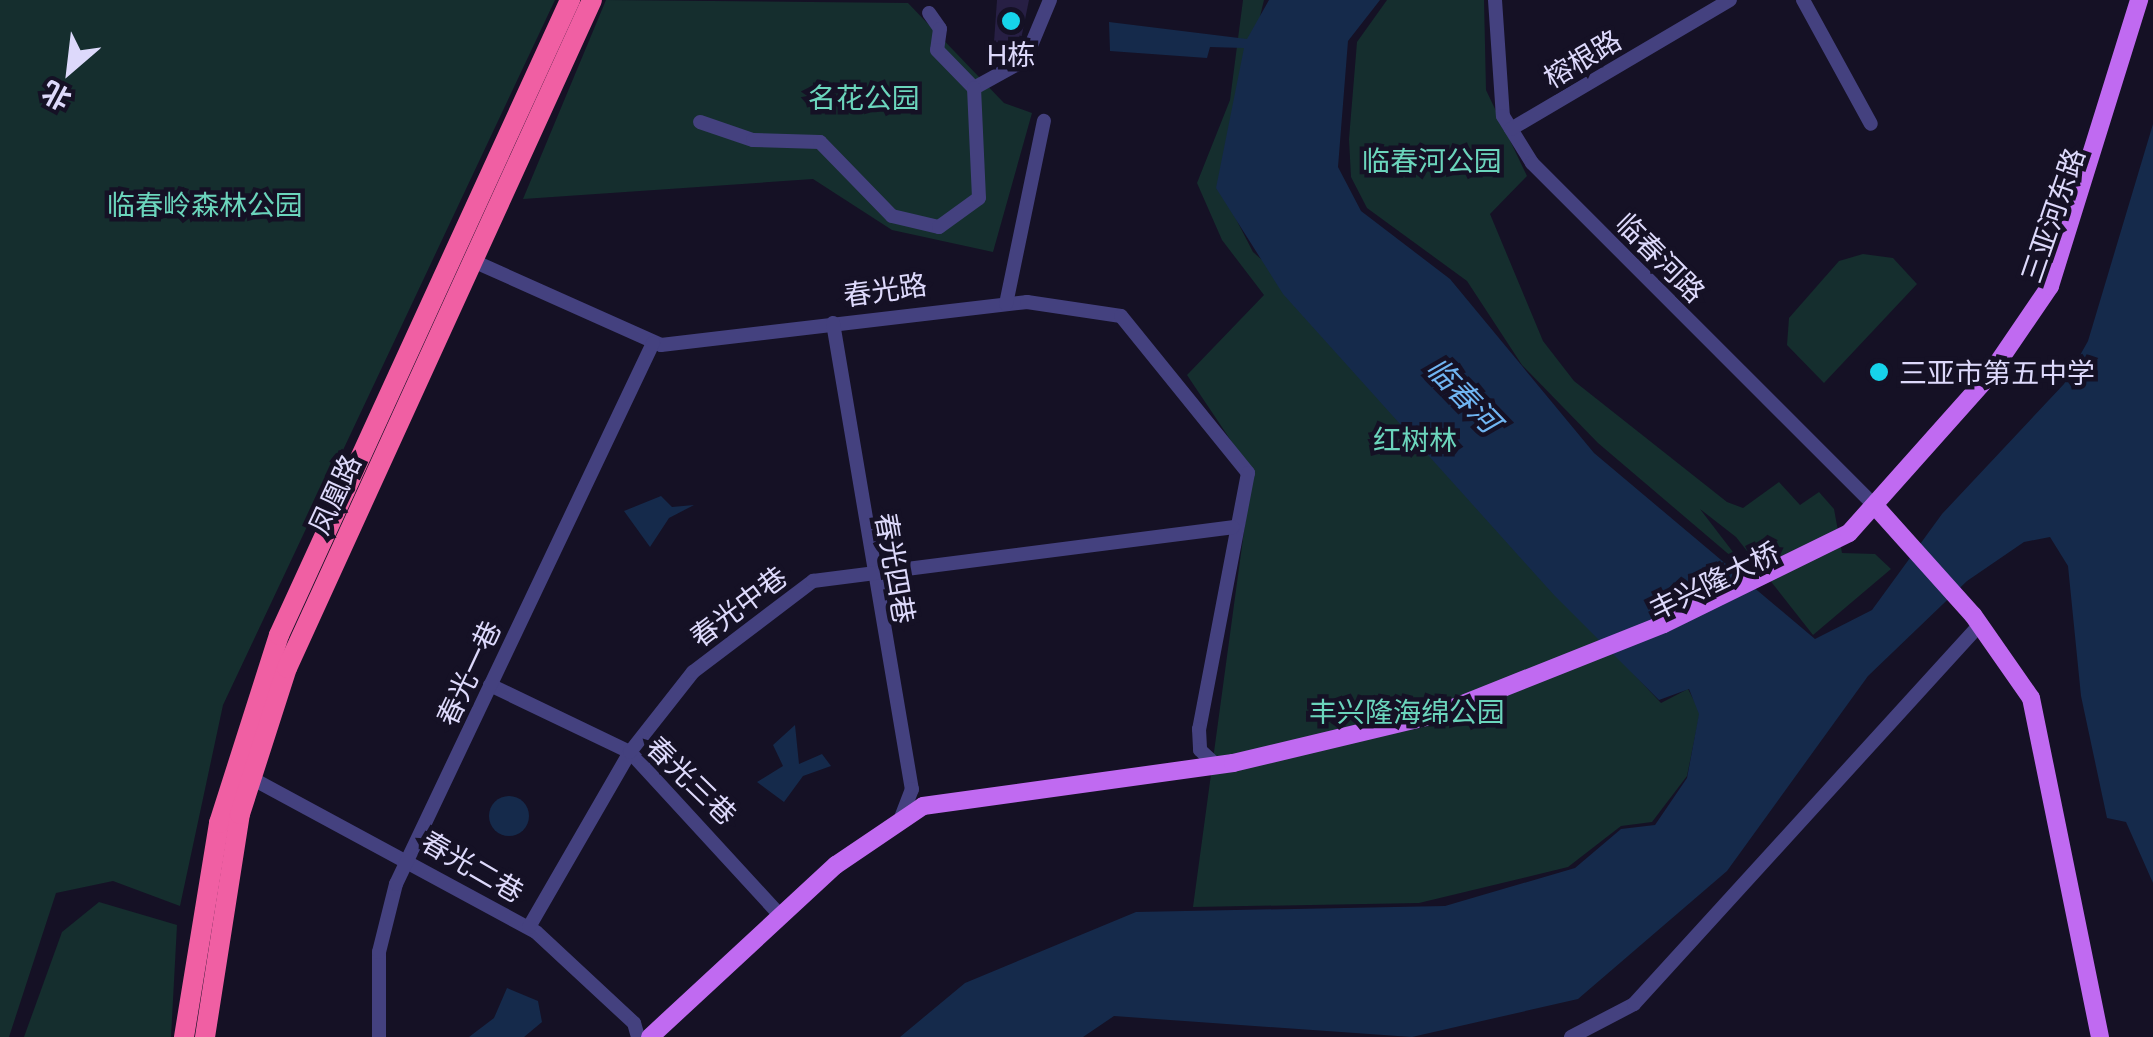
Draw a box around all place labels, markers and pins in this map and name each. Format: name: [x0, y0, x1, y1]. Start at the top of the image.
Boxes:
marker: H栋: [1000, 10, 1022, 32]
place label: H栋: [987, 37, 1035, 71]
place label: 三亚市第五中学: [1899, 355, 2095, 389]
marker: 三亚市第五中学: [1868, 361, 1890, 383]

